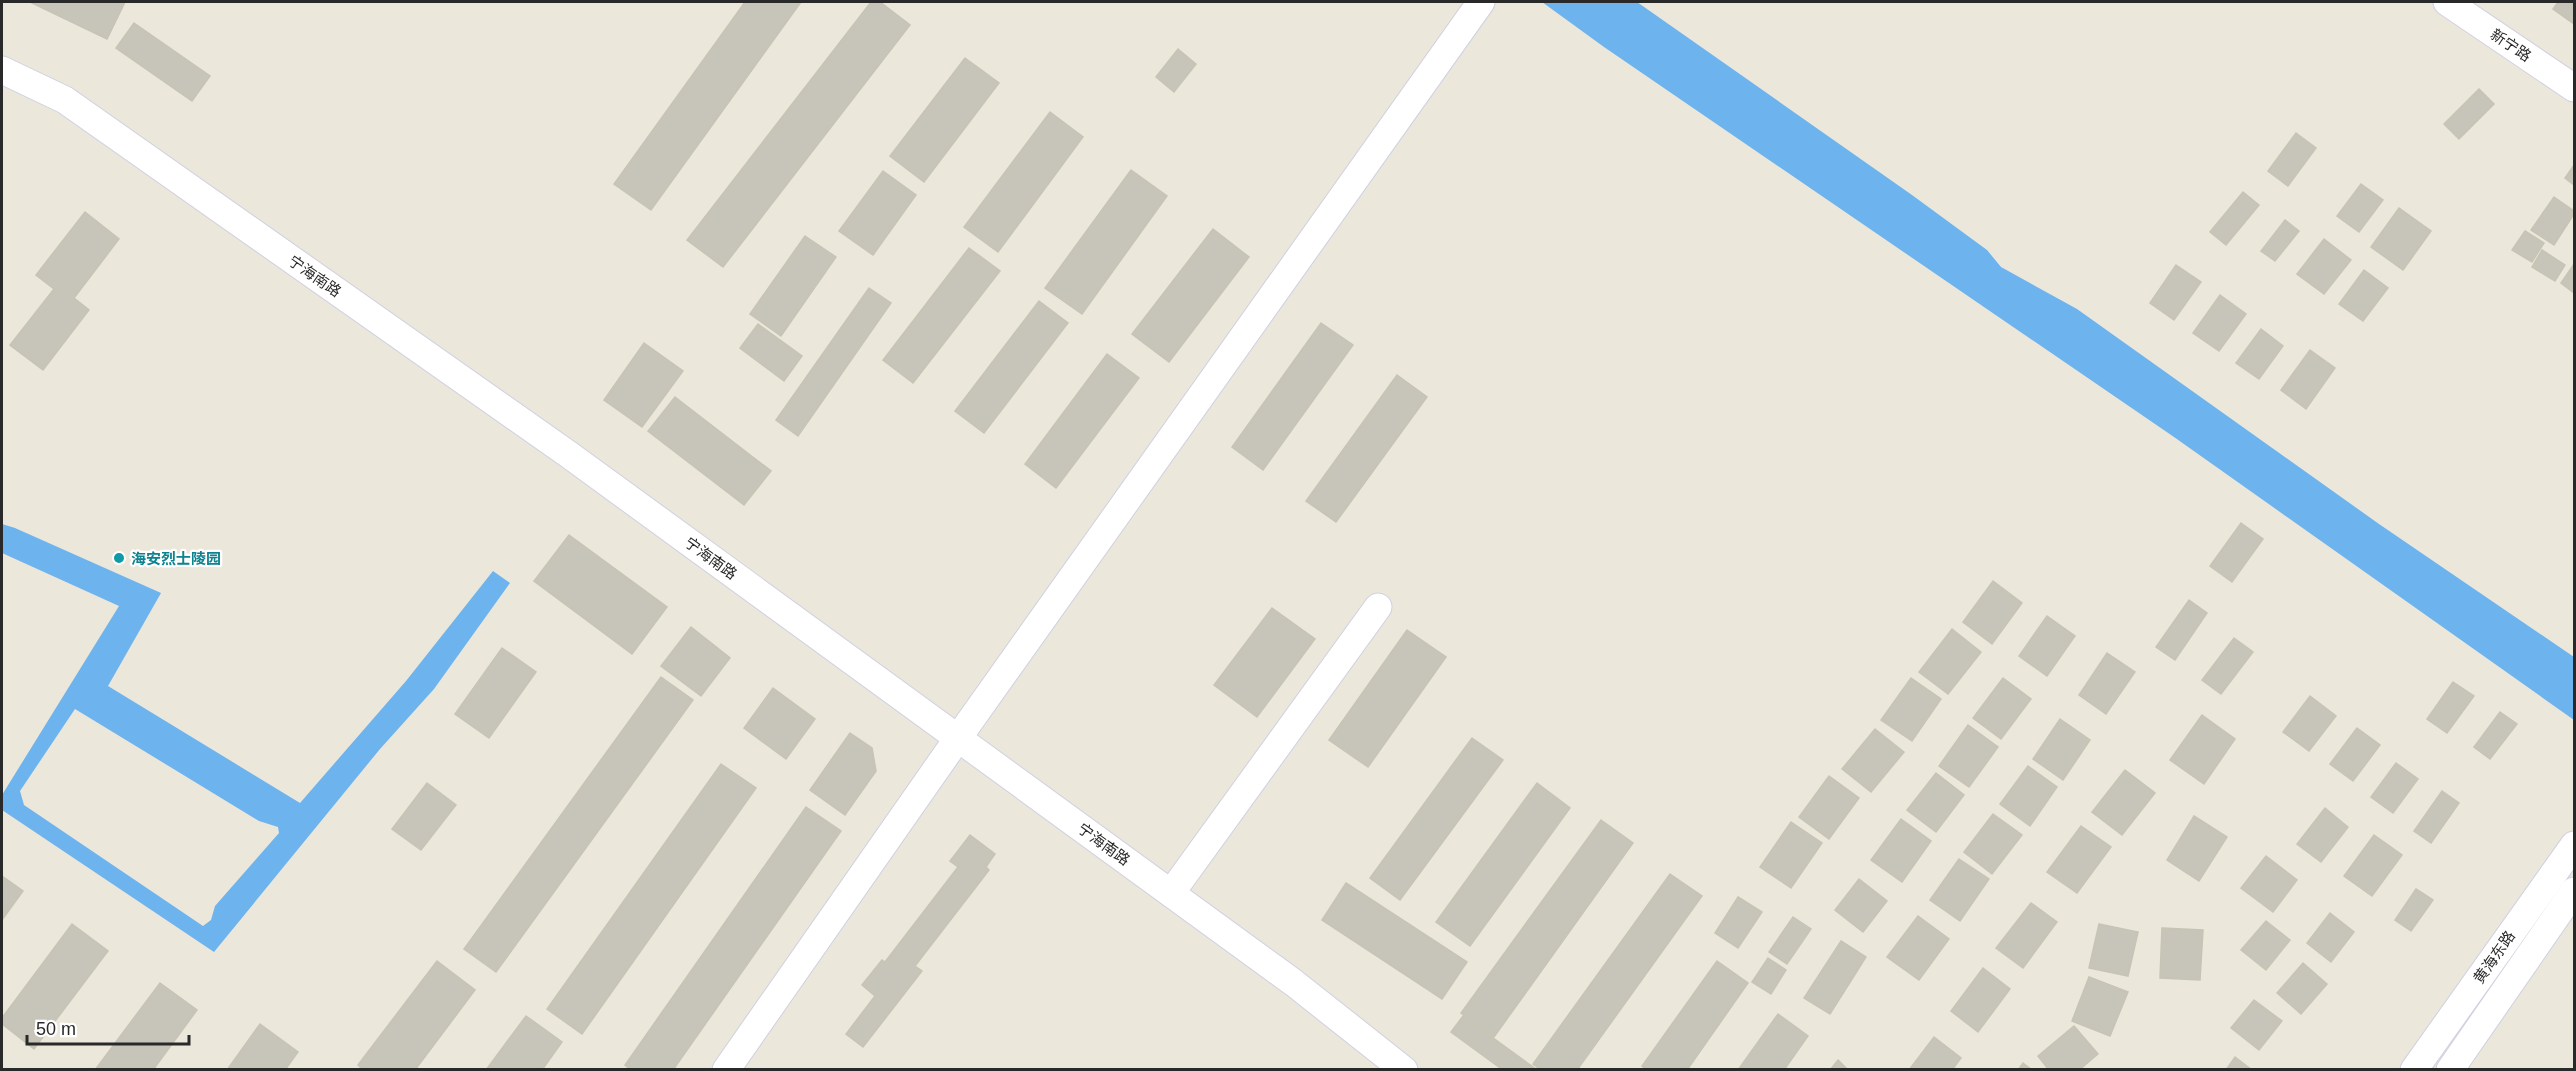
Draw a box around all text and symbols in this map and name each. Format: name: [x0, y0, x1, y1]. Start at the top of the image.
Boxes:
street label: 新宁路: [2488, 25, 2534, 65]
street label: 宁海南路: [286, 252, 344, 300]
street label: 宁海南路: [682, 533, 740, 583]
place label: 海安烈士陵园: [131, 550, 221, 567]
marker: 海安烈士陵园: [112, 551, 126, 565]
street label: 宁海南路: [1075, 819, 1133, 869]
street label: 黄海东路: [2470, 928, 2518, 986]
scale bar: [27, 1008, 189, 1046]
text: 50 m: [36, 1019, 76, 1039]

